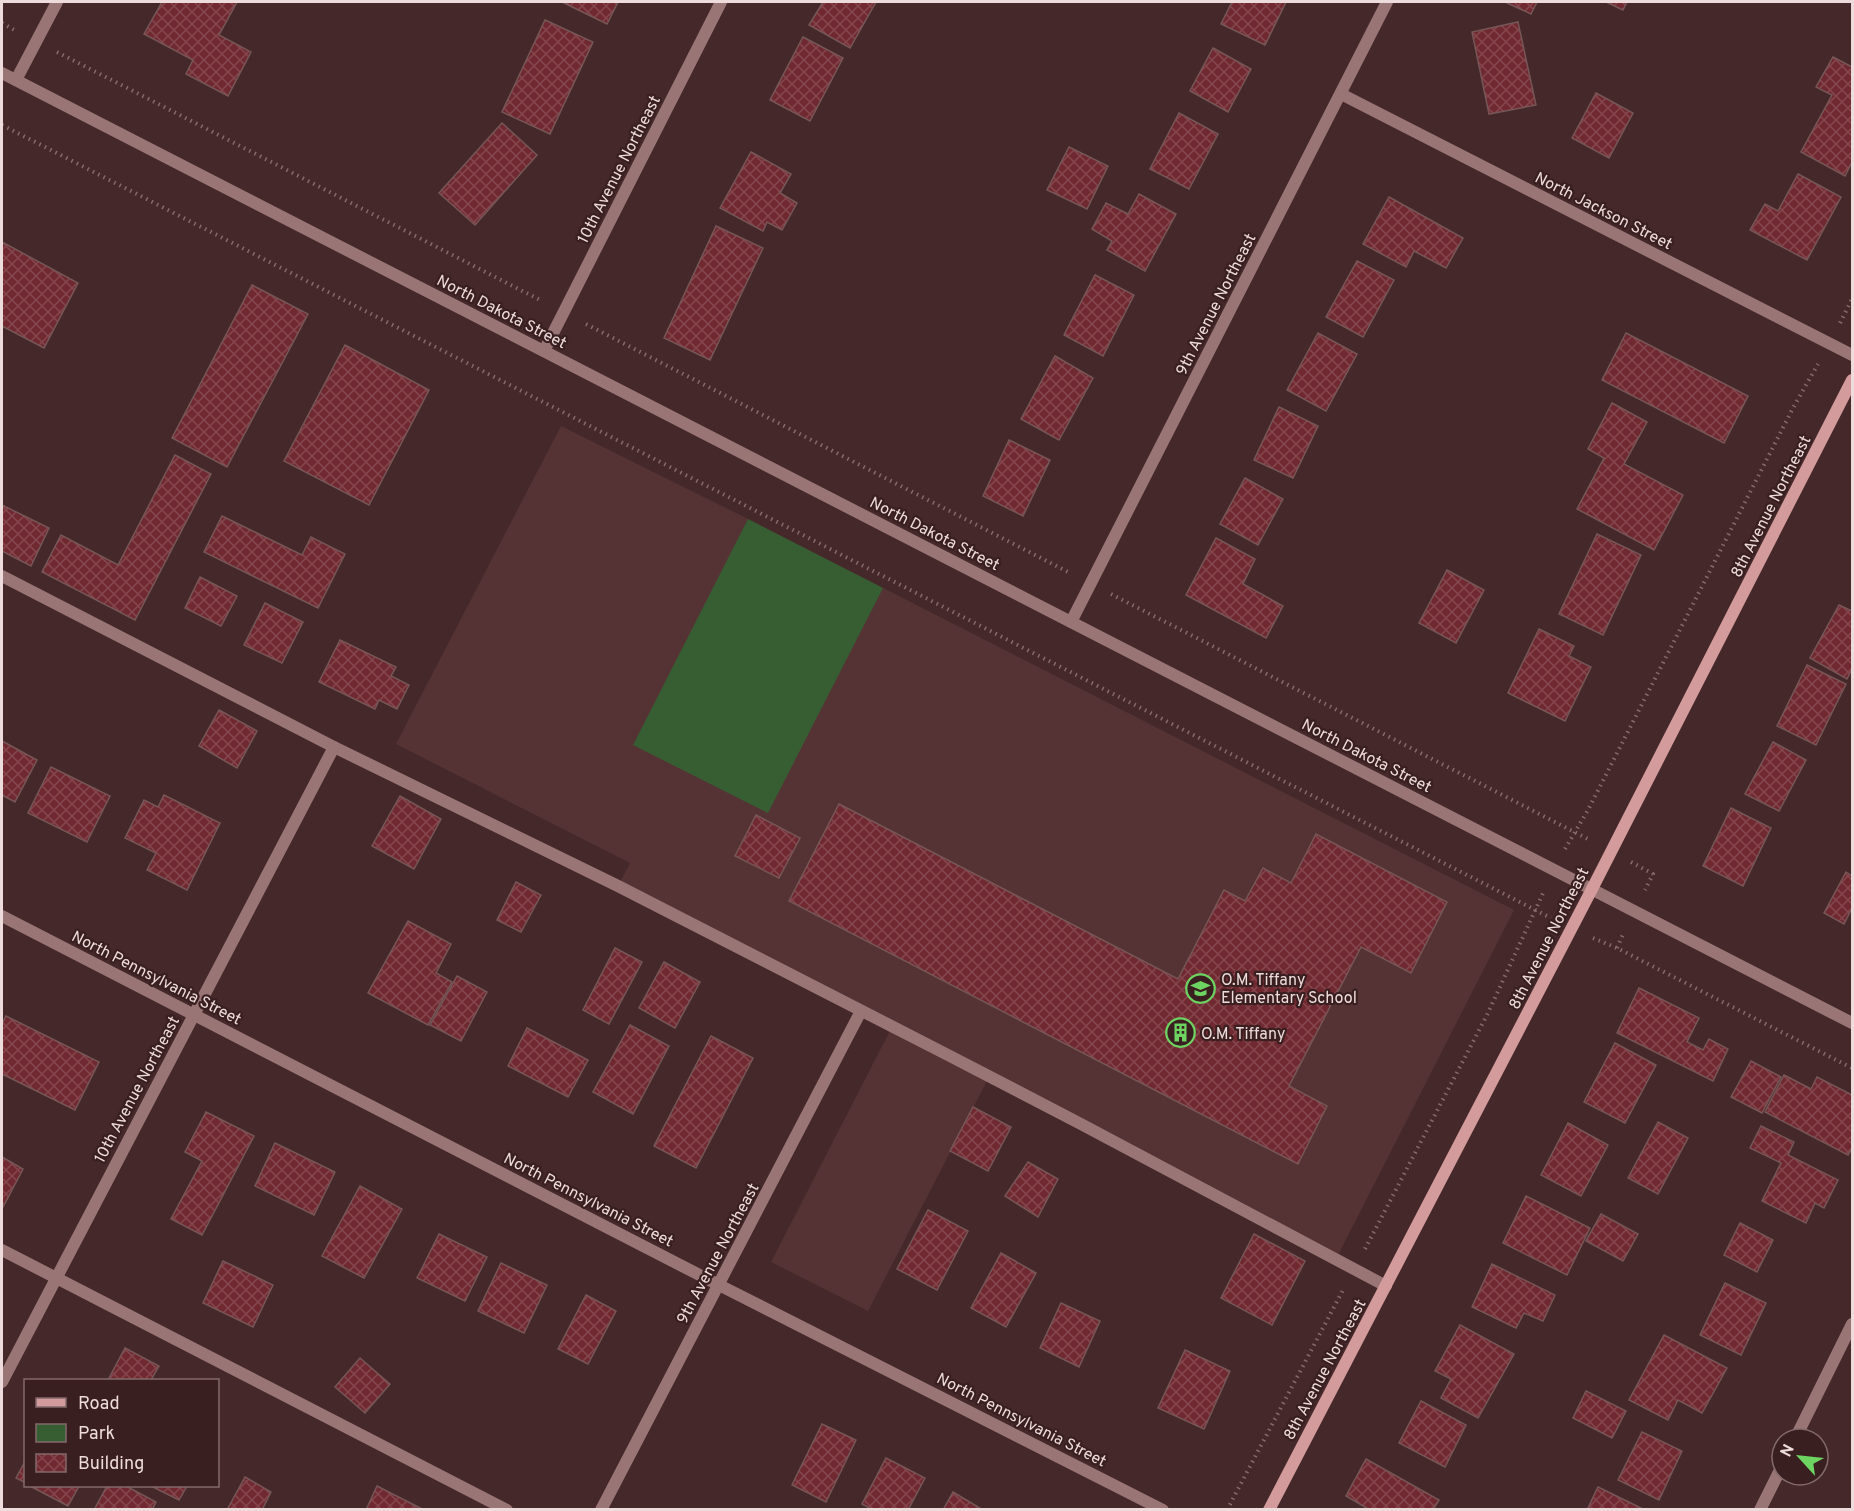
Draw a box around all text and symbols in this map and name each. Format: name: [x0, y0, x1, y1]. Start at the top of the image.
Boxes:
street label: 10th Avenue Northeast: [574, 93, 666, 247]
street label: North Jackson Street: [1531, 168, 1675, 255]
street label: 9th Avenue Northeast: [1172, 231, 1261, 379]
street label: North Dakota Street: [433, 271, 569, 354]
street label: 8th Avenue Northeast: [1727, 433, 1816, 581]
street label: North Dakota Street: [866, 493, 1002, 576]
street label: North Dakota Street: [1298, 715, 1434, 798]
street label: 8th Avenue Northeast: [1505, 865, 1594, 1013]
street label: North Pennsylvania Street: [68, 927, 244, 1030]
place label: O.M. Tiffany Elementary School: [1221, 971, 1357, 1009]
school or university icon: O.M. Tiffany Elementary School: [1184, 972, 1216, 1004]
street label: 10th Avenue Northeast: [91, 1013, 185, 1167]
building icon: O.M. Tiffany: [1164, 1017, 1196, 1049]
place label: O.M. Tiffany: [1201, 1025, 1285, 1045]
street label: North Pennsylvania Street: [500, 1149, 676, 1252]
street label: 9th Avenue Northeast: [673, 1180, 764, 1328]
street label: 8th Avenue Northeast: [1280, 1296, 1371, 1444]
street label: North Pennsylvania Street: [933, 1369, 1109, 1472]
legend: [24, 1379, 219, 1487]
text: Road: [78, 1393, 120, 1416]
text: Park: [78, 1423, 115, 1446]
north arrow: [1770, 1427, 1830, 1487]
text: N: [1777, 1441, 1800, 1461]
text: Building: [78, 1453, 144, 1476]

